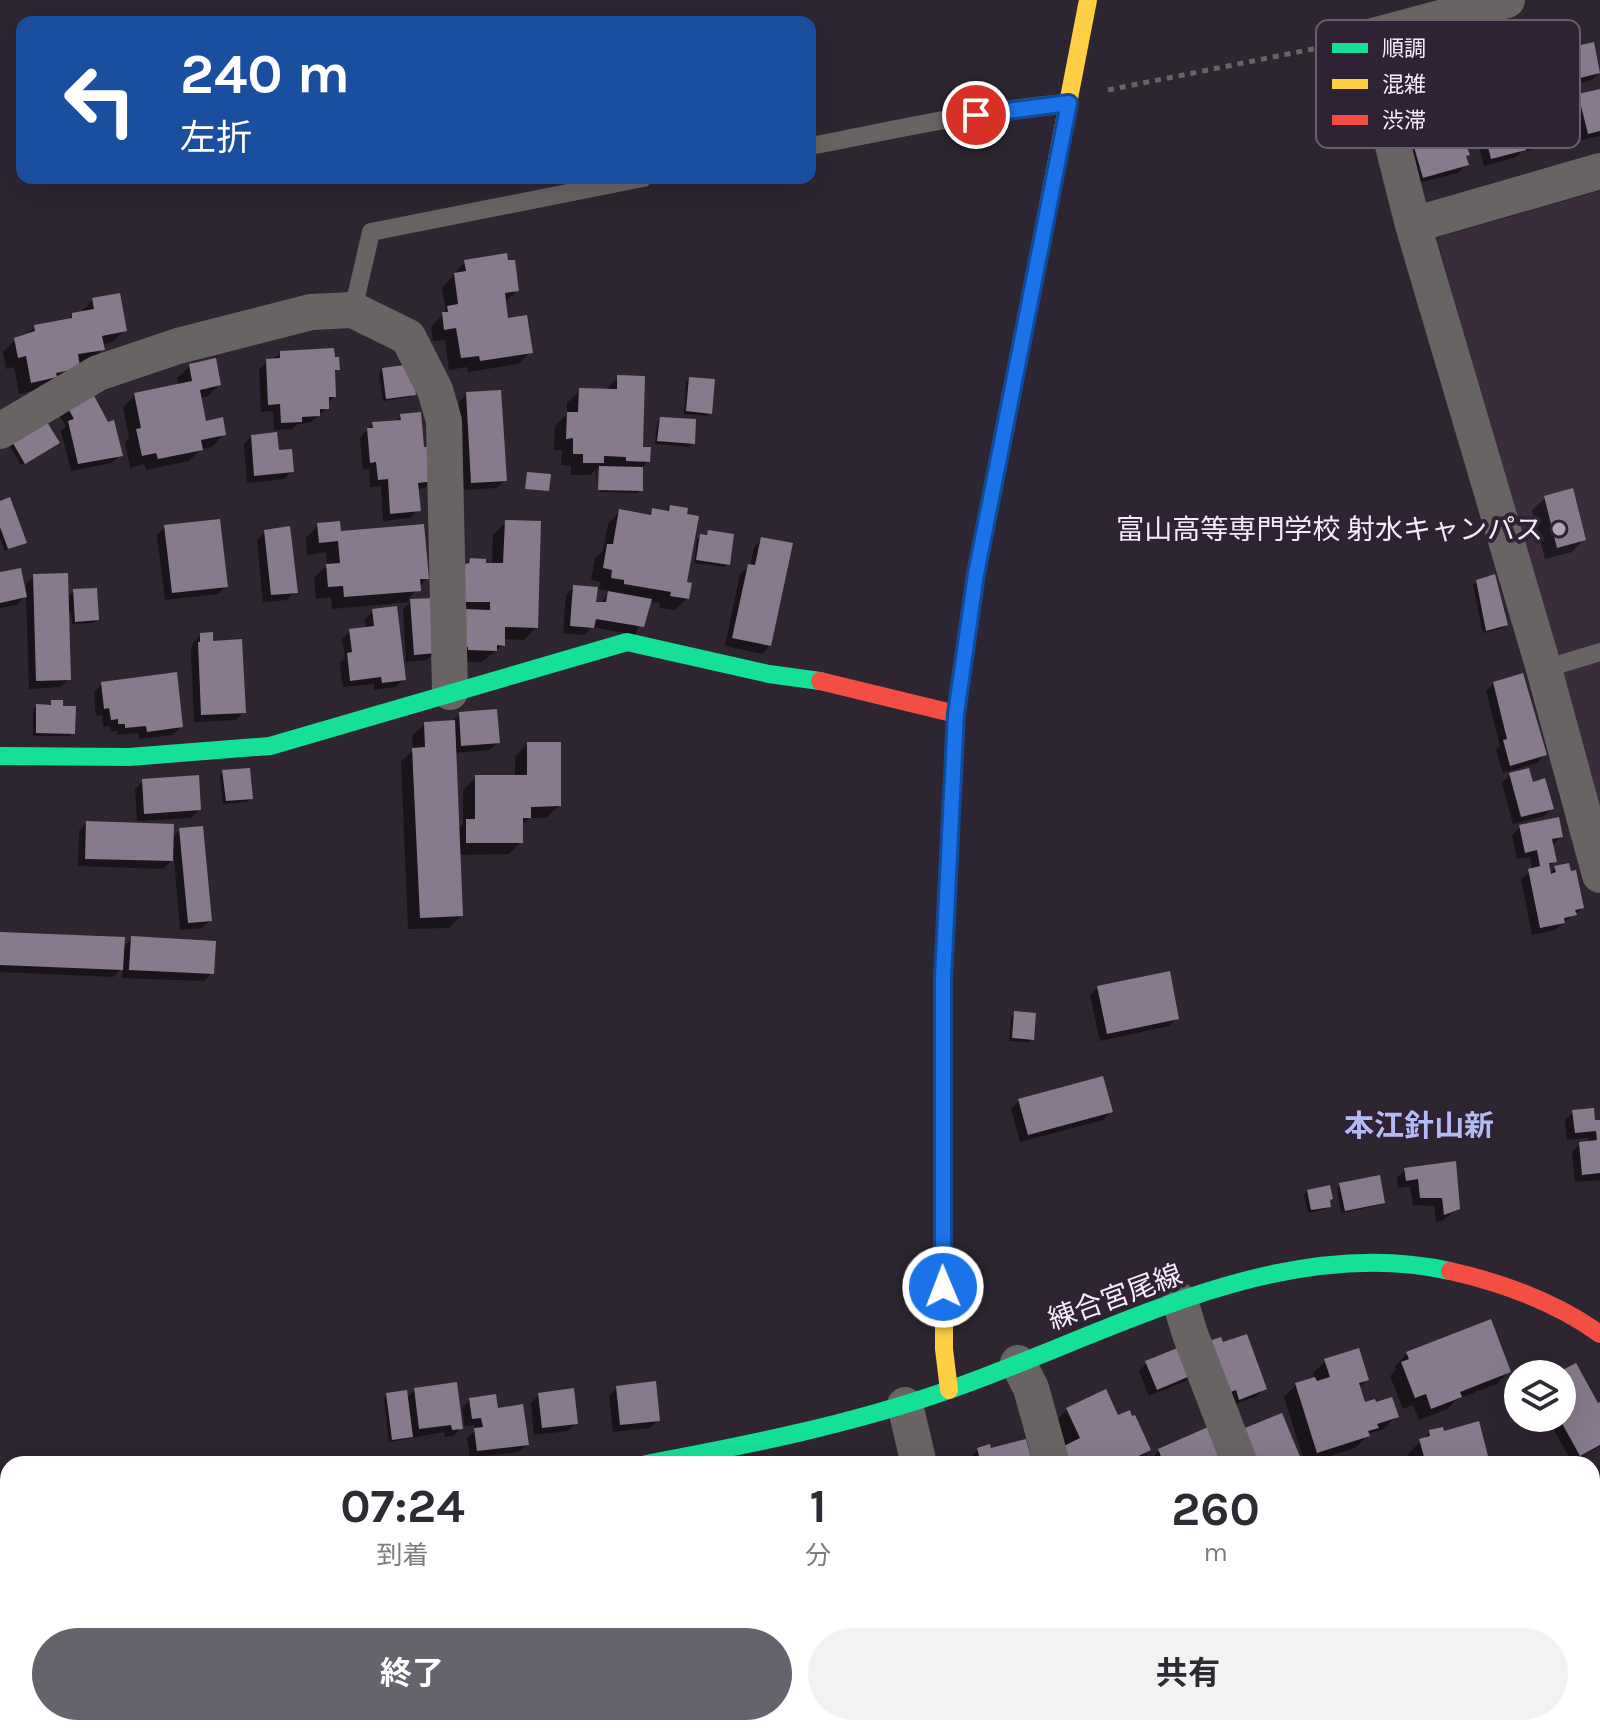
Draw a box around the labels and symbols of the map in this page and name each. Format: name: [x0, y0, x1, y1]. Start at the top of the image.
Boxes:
legend: [1316, 20, 1580, 148]
text: 順調: [1382, 36, 1426, 62]
text: 混雑: [1382, 72, 1426, 98]
pin: [942, 81, 1010, 149]
text: 渋滞: [1382, 108, 1426, 134]
place label: 富山高等専門学校 射水キャンパス: [1116, 513, 1543, 546]
marker: 富山高等専門学校 射水キャンパス: [1550, 520, 1568, 538]
district label: 本江針山新: [1344, 1108, 1494, 1144]
position arrow: [901, 1245, 985, 1329]
street label: 練合宮尾線: [1044, 1258, 1186, 1336]

